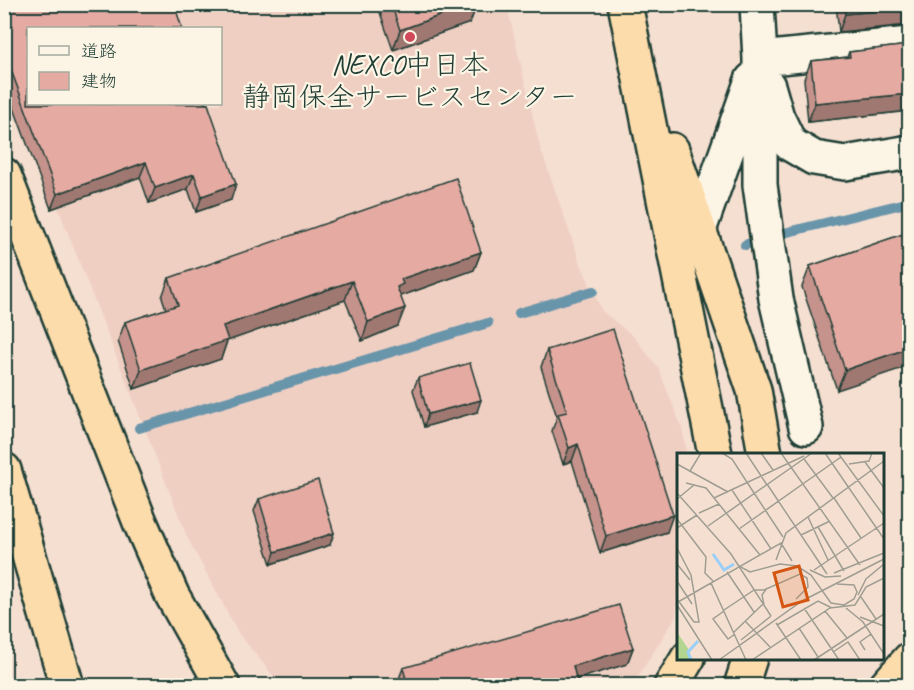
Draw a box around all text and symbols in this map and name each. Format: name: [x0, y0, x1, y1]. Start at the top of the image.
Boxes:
legend: [27, 27, 222, 105]
marker: NEXCO中日本 静岡保全サービスセンター: [403, 30, 417, 44]
text: 道路: [81, 40, 117, 62]
place label: NEXCO中日本 静岡保全サービスセンター: [243, 47, 577, 114]
text: 建物: [81, 70, 117, 92]
inset map: [677, 453, 884, 660]

